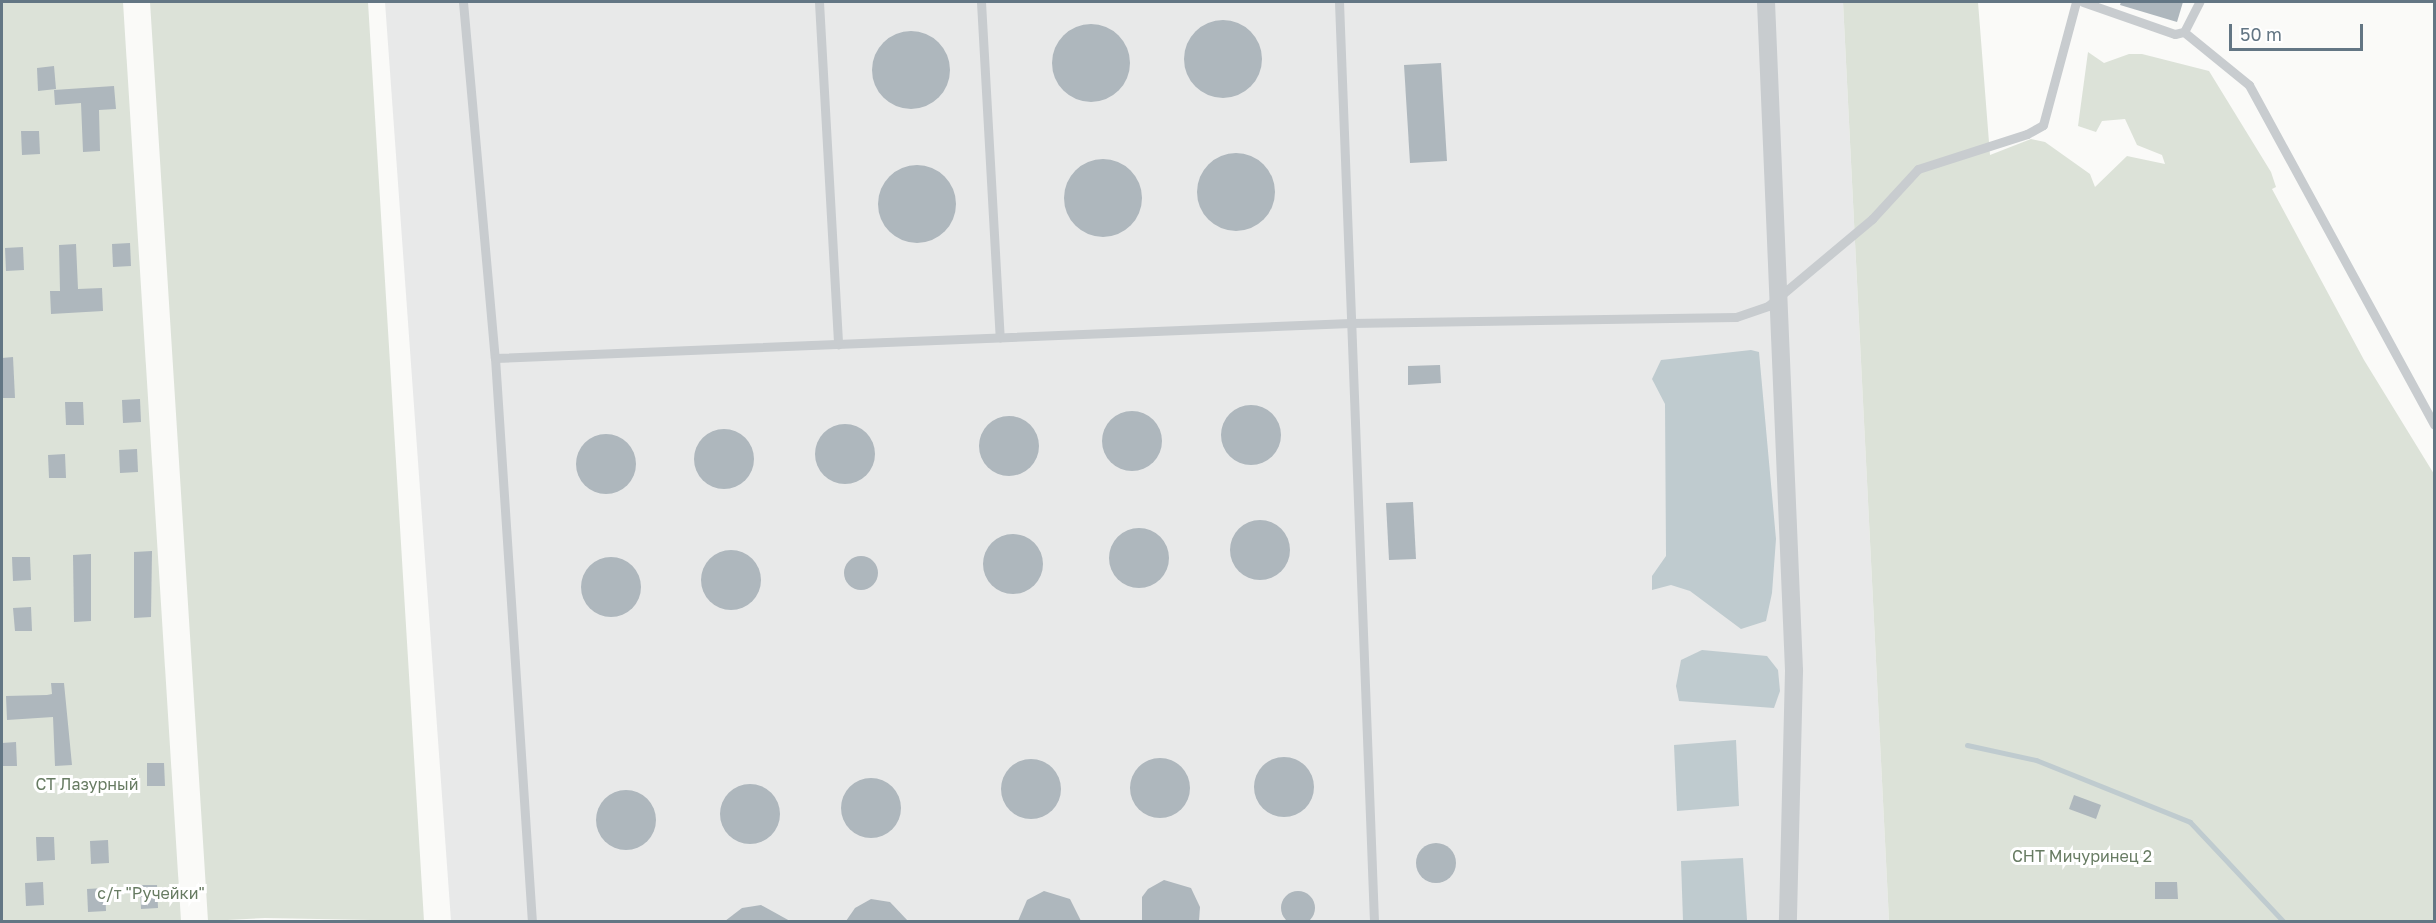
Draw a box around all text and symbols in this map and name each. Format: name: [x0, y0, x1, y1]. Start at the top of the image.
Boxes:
scale bar: [2232, 12, 2366, 50]
text: 50 m: [2240, 23, 2282, 45]
park label: СТ Лазурный: [35, 774, 139, 794]
park label: СНТ Мичуринец 2: [2012, 846, 2152, 866]
park label: с/т "Ручейки": [97, 883, 205, 903]

